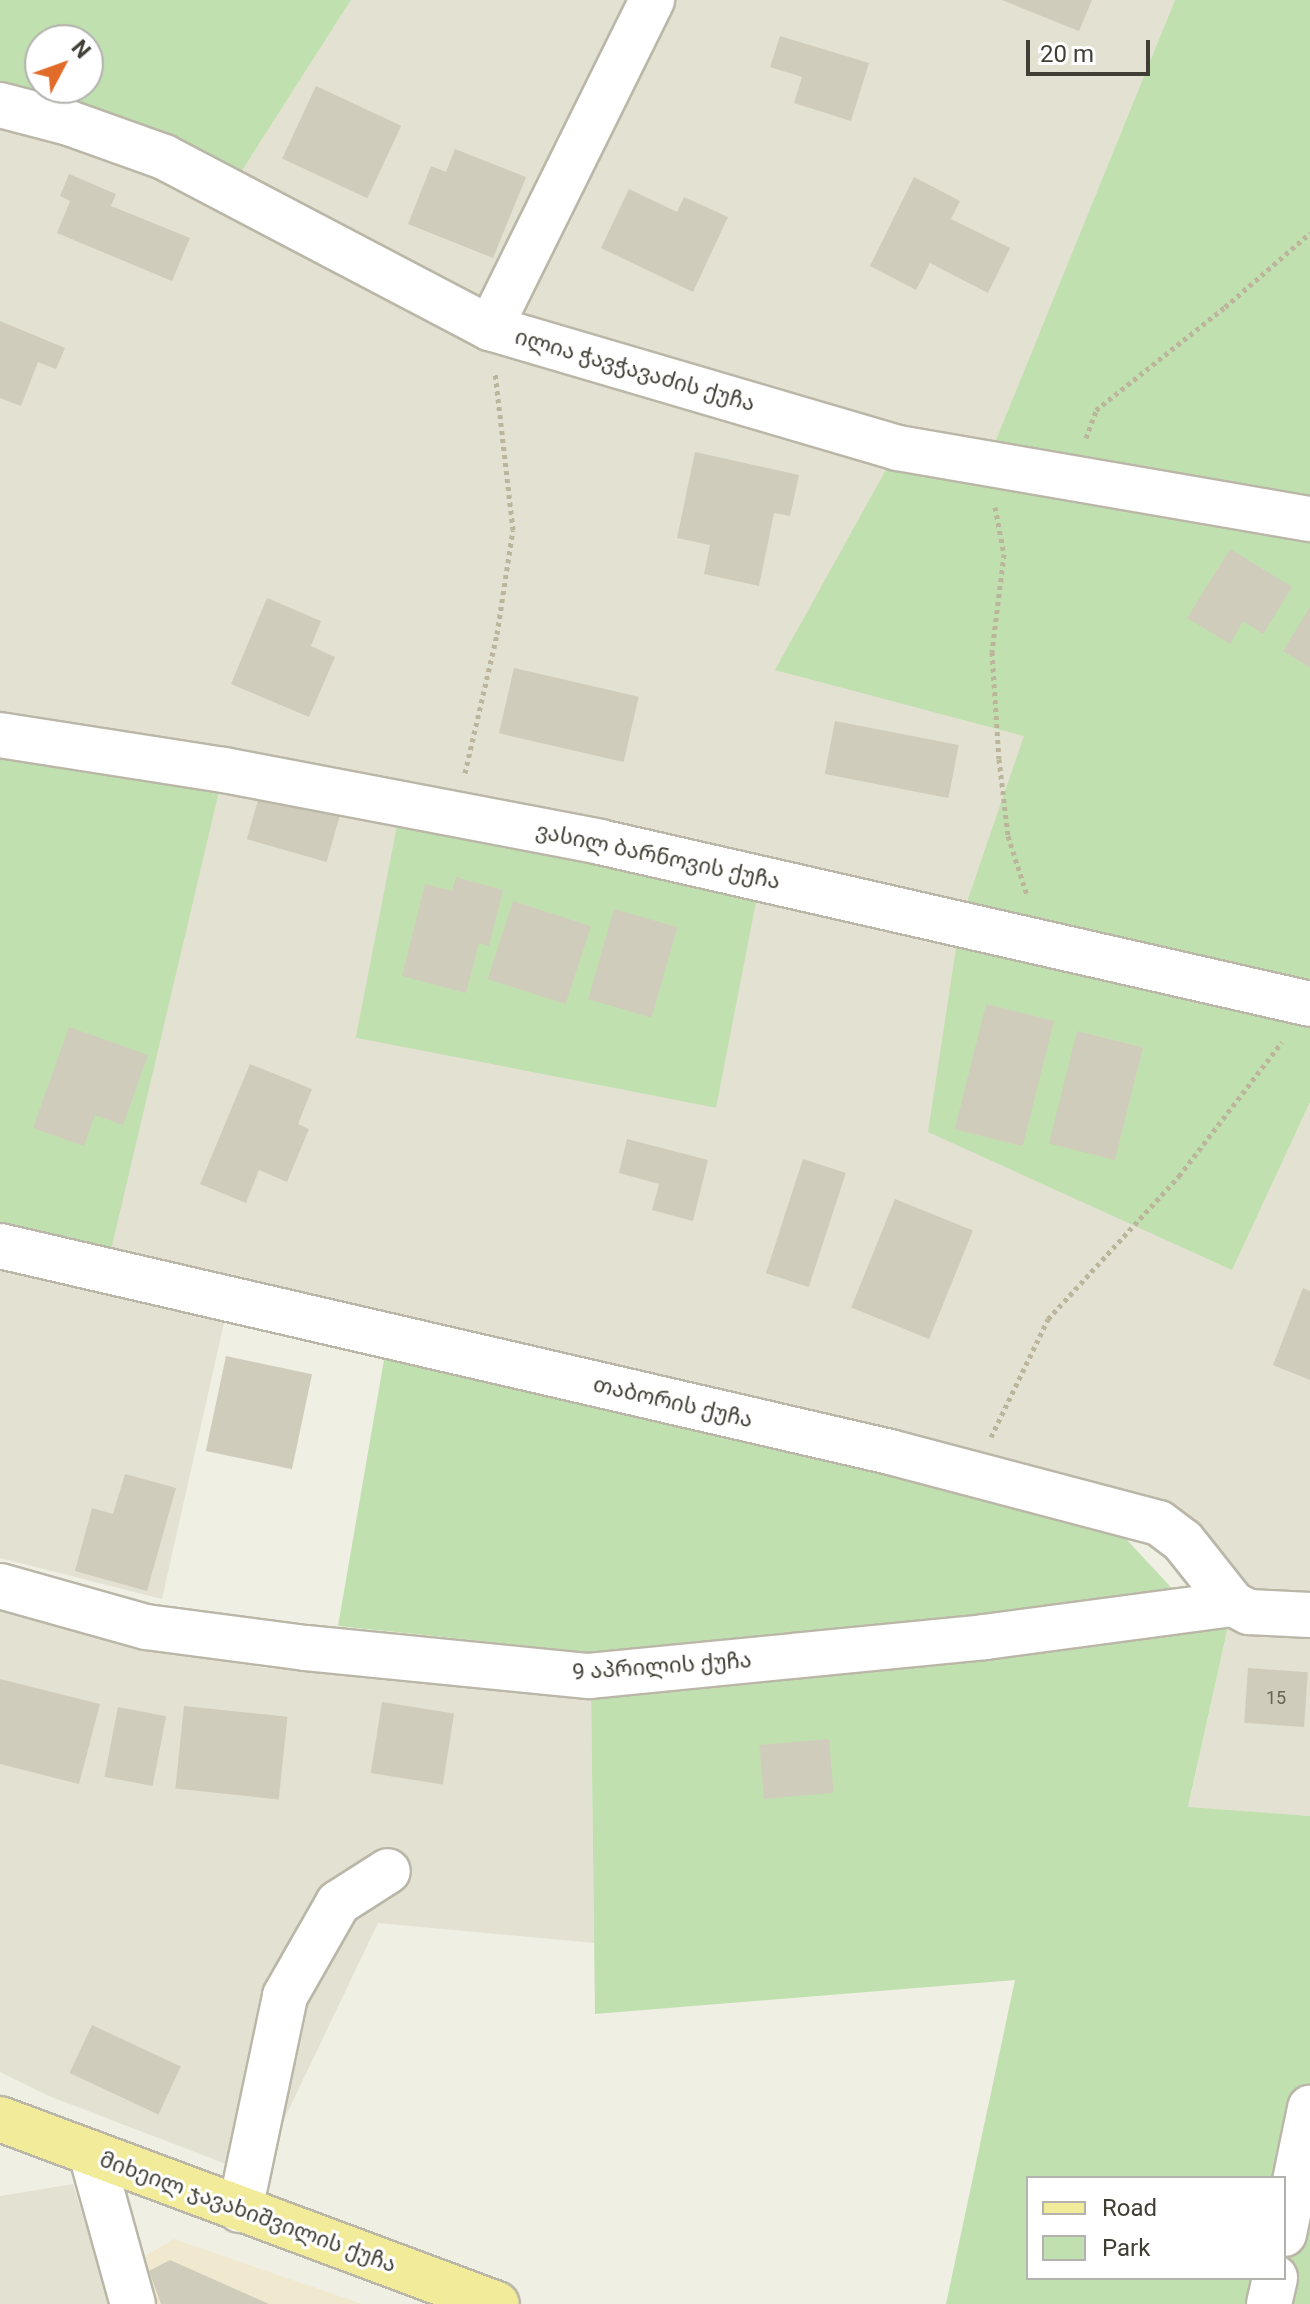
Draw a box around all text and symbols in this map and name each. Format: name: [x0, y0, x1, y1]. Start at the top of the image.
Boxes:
north arrow: [24, 24, 104, 104]
scale bar: [1030, 24, 1154, 74]
text: N: [66, 35, 96, 63]
text: 20 m: [1040, 40, 1094, 68]
street label: ილია ჭავჭავაძის ქუჩა: [512, 323, 758, 417]
street label: ვასილ ბარნოვის ქუჩა: [533, 817, 783, 895]
street label: თაბორის ქუჩა: [591, 1371, 755, 1433]
street label: 9 აპრილის ქუჩა: [572, 1647, 752, 1685]
house number: 15: [1266, 1687, 1286, 1709]
street label: მიხეილ ჯავახიშვილის ქუჩა: [96, 2146, 400, 2278]
legend: [1026, 2176, 1286, 2280]
text: Road: [1102, 2194, 1157, 2222]
text: Park: [1102, 2234, 1150, 2262]

